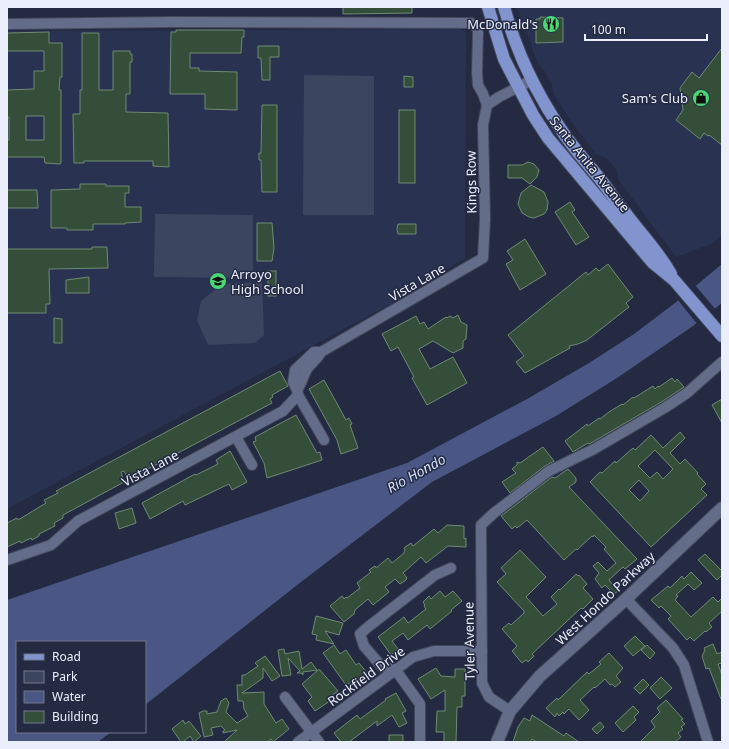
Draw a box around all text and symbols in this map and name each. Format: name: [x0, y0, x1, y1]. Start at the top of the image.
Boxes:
restaurant icon: McDonald's: [541, 14, 561, 34]
place label: McDonald's: [467, 15, 538, 33]
scale bar: [585, 16, 707, 42]
text: 100 m: [591, 21, 626, 38]
shop icon: Sam's Club: [691, 88, 711, 108]
place label: Sam's Club: [622, 89, 688, 107]
street label: Santa Anita Avenue: [546, 112, 634, 216]
street label: Kings Row: [461, 150, 481, 214]
street label: Vista Lane: [386, 259, 448, 305]
place label: Arroyo High School: [231, 265, 304, 298]
school or university icon: Arroyo High School: [208, 271, 228, 291]
street label: Vista Lane: [118, 445, 182, 491]
water label: Rio Hondo: [383, 449, 449, 497]
street label: West Hondo Parkway: [551, 547, 659, 649]
street label: Tyler Avenue: [459, 602, 479, 680]
legend: [16, 641, 146, 733]
street label: Rockfield Drive: [324, 642, 408, 710]
text: Road: [52, 648, 81, 665]
text: Park: [52, 668, 78, 685]
text: Water: [52, 688, 86, 705]
text: Building: [52, 708, 99, 725]

